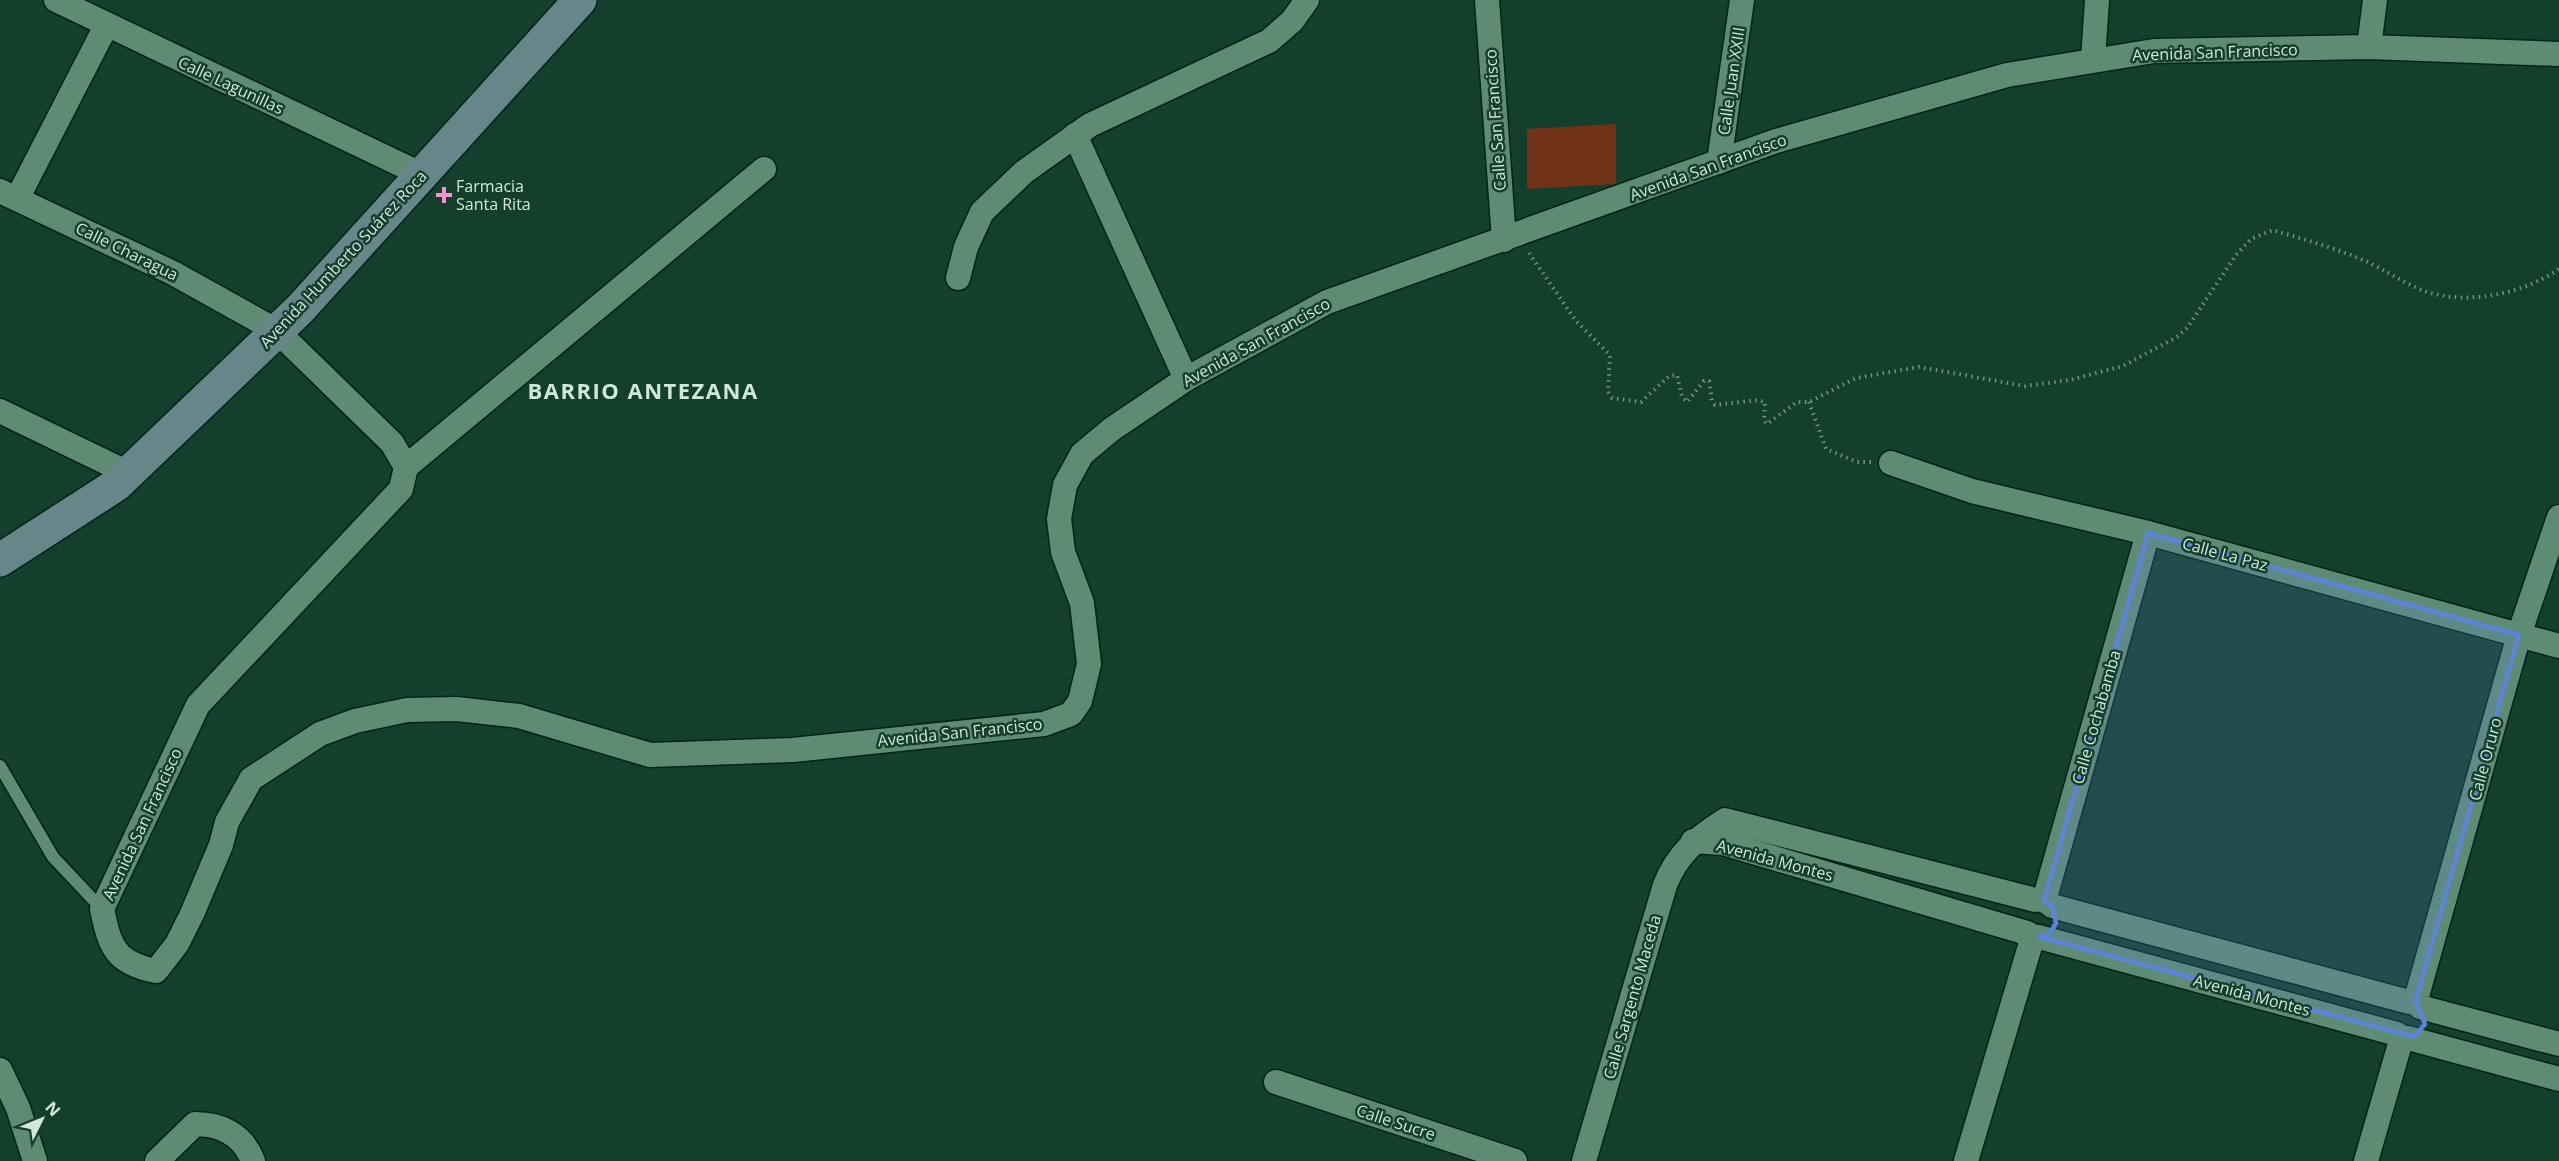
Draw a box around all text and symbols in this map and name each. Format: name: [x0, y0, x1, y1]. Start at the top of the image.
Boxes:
street label: Calle Juan XXIII: [1713, 25, 1749, 137]
street label: Avenida San Francisco: [2132, 38, 2298, 66]
street label: Calle San Francisco: [1479, 48, 1511, 192]
street label: Calle Lagunillas: [175, 51, 287, 119]
street label: Avenida San Francisco: [1626, 128, 1790, 206]
street label: Avenida Humberto Suárez Roca: [255, 165, 431, 353]
place label: Farmacia Santa Rita: [456, 175, 531, 215]
marker: Farmacia Santa Rita: [437, 188, 451, 202]
street label: Calle Charagua: [72, 217, 182, 285]
street label: Avenida San Francisco: [1178, 292, 1334, 392]
district label: BARRIO ANTEZANA: [527, 375, 759, 405]
street label: Calle La Paz: [2180, 532, 2270, 576]
street label: Calle Cochabamba: [2066, 647, 2126, 787]
street label: Avenida San Francisco: [877, 712, 1043, 752]
street label: Calle Oruro: [2463, 715, 2507, 803]
street label: Avenida San Francisco: [97, 744, 187, 904]
street label: Avenida Montes: [1714, 834, 1836, 886]
street label: Calle Sargento Maceda: [1598, 912, 1666, 1082]
street label: Avenida Montes: [2191, 969, 2313, 1021]
north arrow: [12, 1089, 72, 1149]
text: N: [40, 1097, 65, 1121]
street label: Calle Sucre: [1354, 1099, 1438, 1145]

